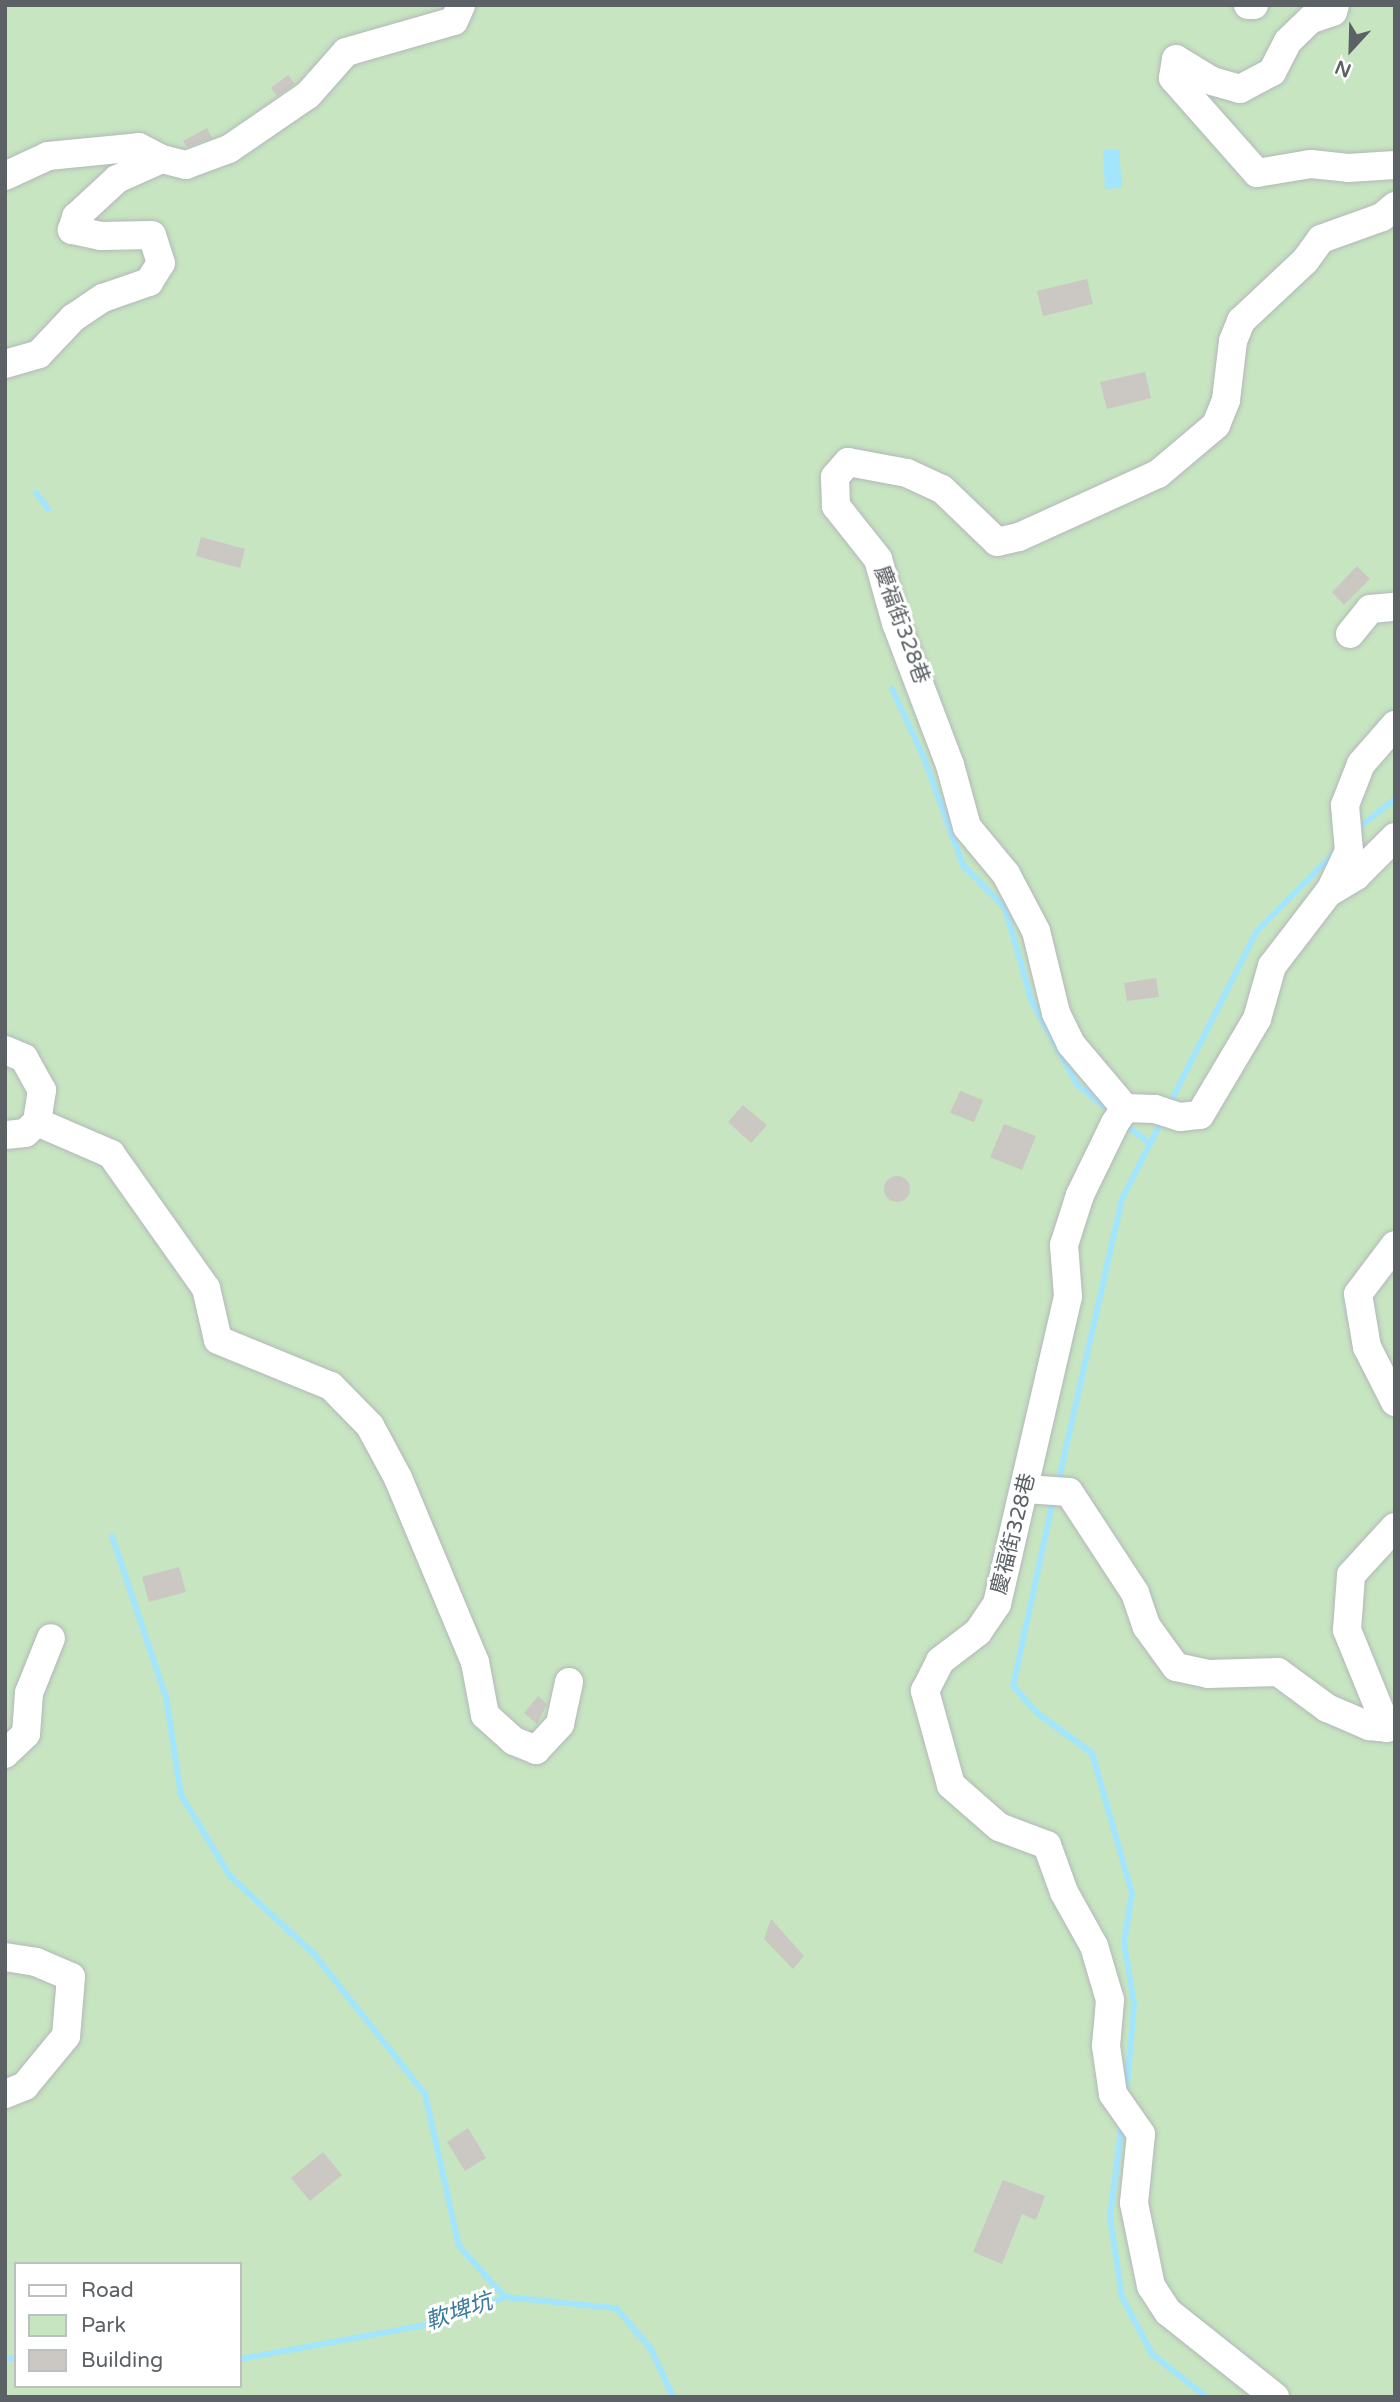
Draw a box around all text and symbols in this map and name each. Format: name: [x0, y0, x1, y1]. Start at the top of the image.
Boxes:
north arrow: [1316, 14, 1386, 84]
text: N: [1332, 55, 1354, 82]
street label: 慶福街328巷: [868, 563, 934, 687]
street label: 慶福街328巷: [987, 1471, 1041, 1597]
legend: [14, 2262, 242, 2388]
text: Road: [81, 2278, 134, 2303]
water label: 軟埤坑: [422, 2288, 496, 2336]
text: Park: [81, 2313, 126, 2338]
text: Building: [81, 2348, 163, 2373]

